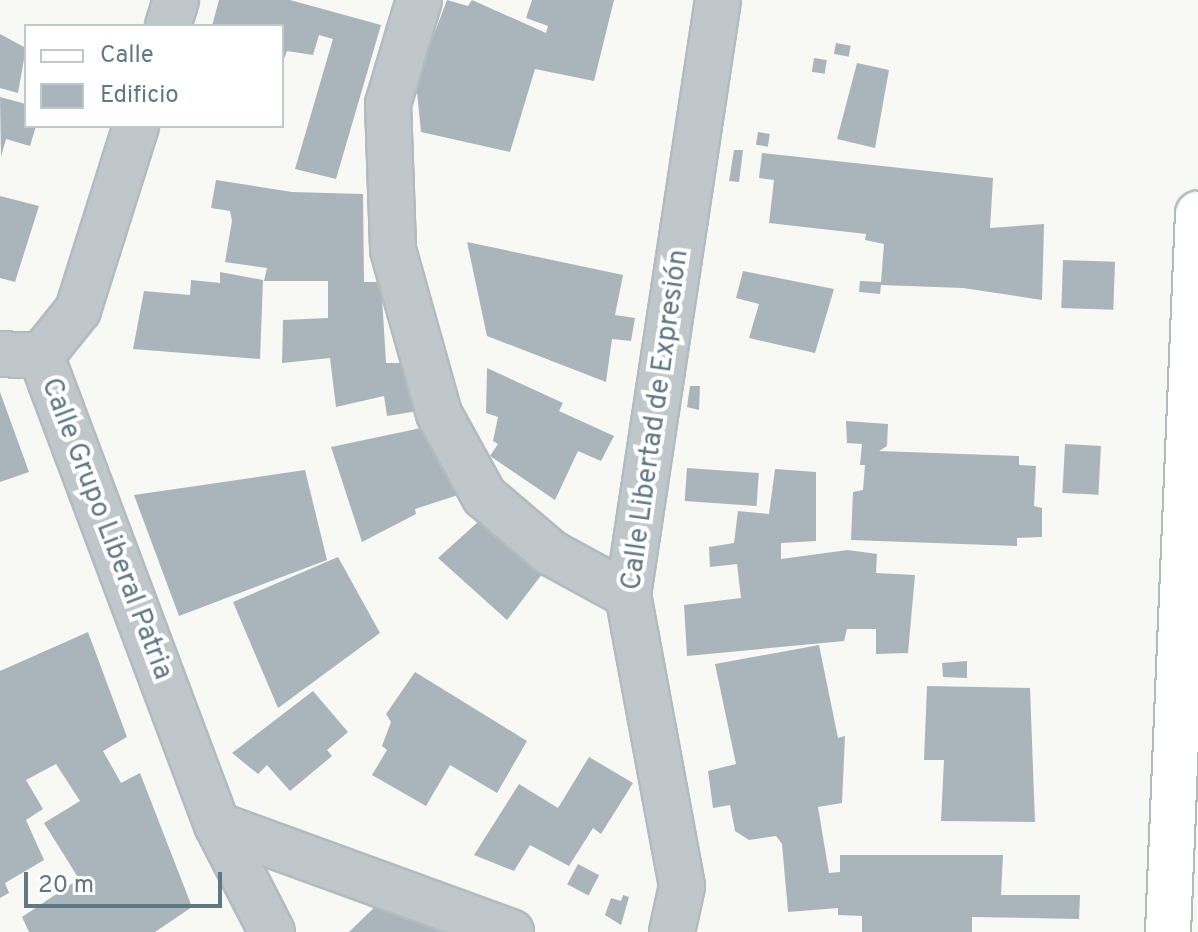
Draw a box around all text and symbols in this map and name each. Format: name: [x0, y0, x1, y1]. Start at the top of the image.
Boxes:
legend: [24, 24, 284, 128]
text: Calle: [100, 41, 154, 71]
text: Edificio: [100, 81, 179, 111]
street label: Calle Libertad de Expresión: [615, 248, 697, 592]
street label: Calle Grupo Liberal Patria: [33, 374, 179, 684]
scale bar: [28, 856, 226, 906]
text: 20 m: [38, 871, 94, 901]

